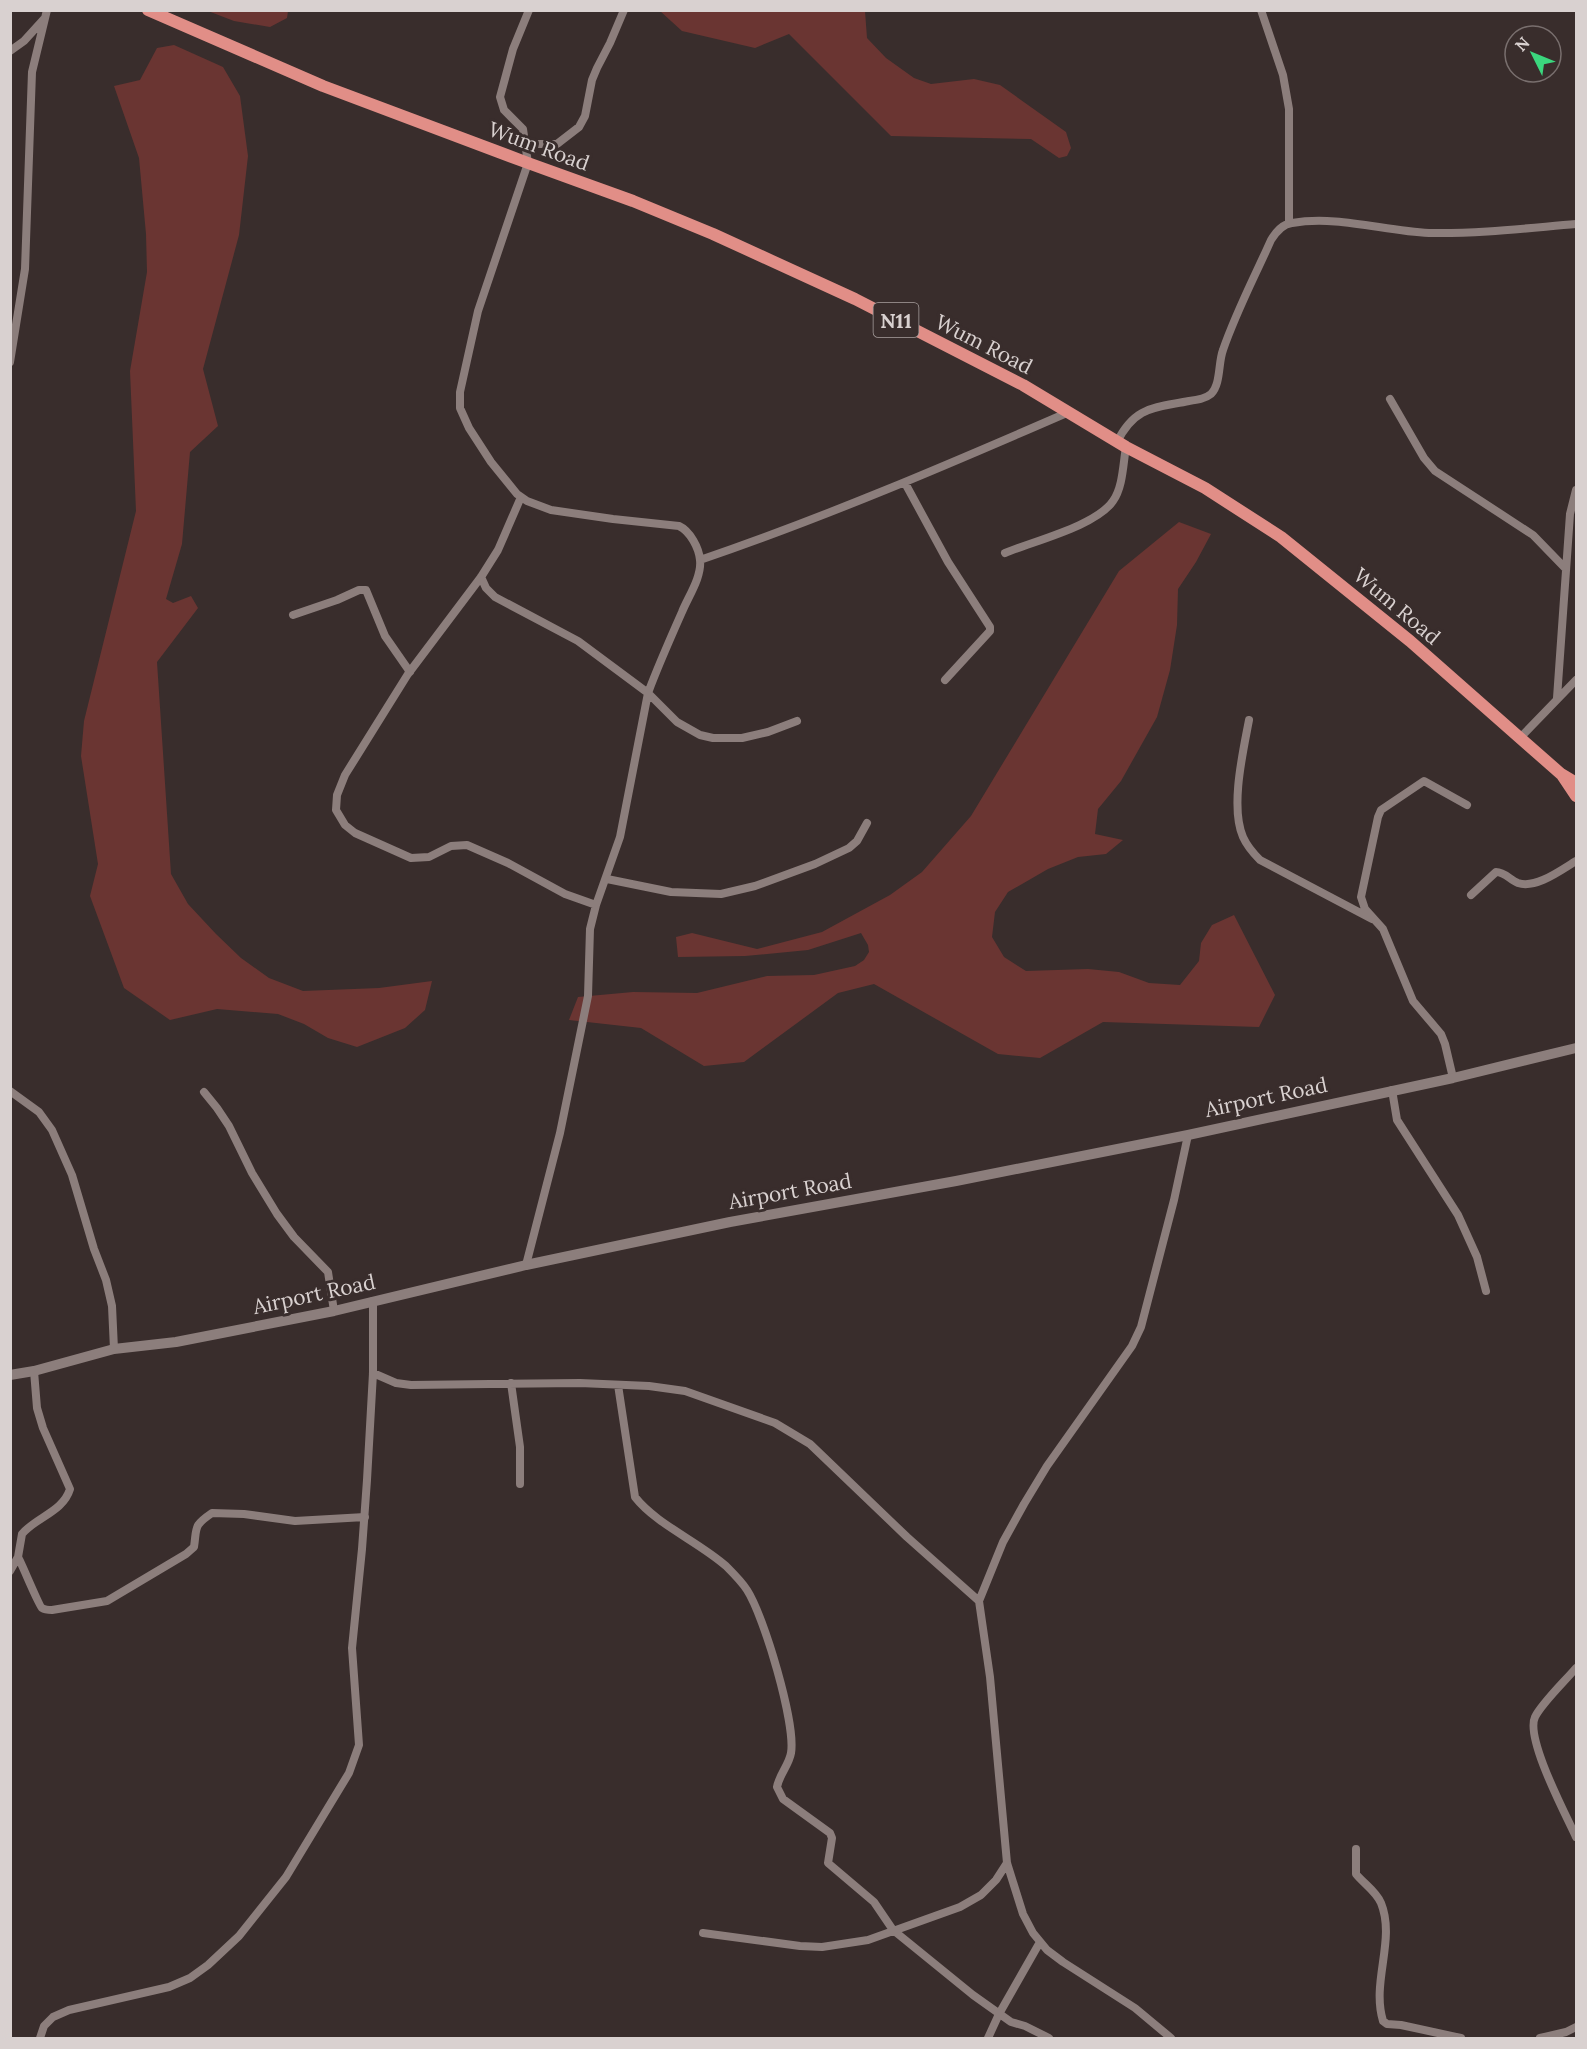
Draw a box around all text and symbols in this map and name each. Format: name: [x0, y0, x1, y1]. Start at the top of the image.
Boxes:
north arrow: [1503, 24, 1563, 84]
text: N: [1510, 32, 1534, 55]
street label: Wum Road: [485, 115, 593, 177]
road number: N11: [874, 303, 918, 337]
street label: Wum Road: [931, 308, 1037, 380]
street label: Wum Road: [1348, 562, 1446, 650]
street label: Airport Road: [1201, 1071, 1330, 1123]
street label: Airport Road: [725, 1167, 854, 1215]
street label: Airport Road: [249, 1268, 378, 1320]

